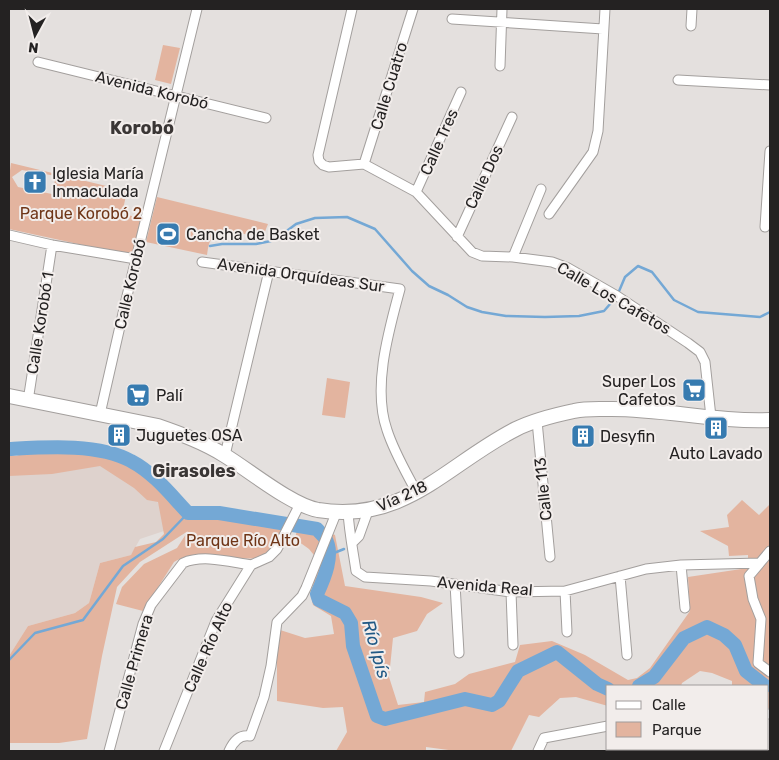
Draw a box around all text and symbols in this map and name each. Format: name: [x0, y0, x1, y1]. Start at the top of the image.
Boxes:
north arrow: [10, 10, 60, 60]
text: N: [27, 38, 40, 56]
street label: Calle Cuatro: [367, 40, 411, 132]
street label: Avenida Korobó: [94, 67, 210, 113]
street label: Calle Tres: [416, 106, 462, 178]
district label: Korobó: [110, 117, 174, 139]
street label: Calle Dos: [461, 142, 507, 212]
place label: Iglesia María Inmaculada: [52, 164, 144, 201]
church icon: Iglesia María Inmaculada: [22, 169, 48, 195]
park label: Parque Korobó 2: [20, 204, 142, 223]
sports icon: Cancha de Basket: [155, 221, 181, 247]
place label: Cancha de Basket: [186, 225, 320, 244]
street label: Calle Korobó: [110, 237, 150, 331]
street label: Avenida Orquídeas Sur: [216, 254, 386, 296]
street label: Calle Los Cafetos: [554, 258, 674, 338]
street label: Calle Korobó 1: [23, 271, 57, 375]
place label: Super Los Cafetos: [602, 372, 676, 409]
supermarket icon: Super Los Cafetos: [681, 377, 707, 403]
supermarket icon: Palí: [125, 382, 151, 408]
place label: Palí: [156, 386, 184, 405]
building icon: Auto Lavado: [703, 415, 729, 441]
building icon: Juguetes OSA: [106, 422, 132, 448]
building icon: Desyfin: [570, 423, 596, 449]
place label: Juguetes OSA: [136, 426, 243, 445]
place label: Desyfin: [600, 427, 655, 446]
place label: Auto Lavado: [669, 444, 763, 463]
street label: Calle 113: [530, 456, 556, 522]
district label: Girasoles: [152, 460, 236, 482]
street label: Vía 218: [374, 476, 430, 516]
park label: Parque Río Alto: [186, 531, 300, 550]
street label: Avenida Real: [437, 572, 533, 600]
street label: Calle Río Alto: [180, 599, 236, 695]
street label: Calle Primera: [111, 612, 157, 712]
water label: Río Ipís: [357, 617, 395, 681]
legend: [606, 685, 769, 750]
text: Calle: [652, 696, 686, 714]
text: Parque: [652, 721, 702, 739]

